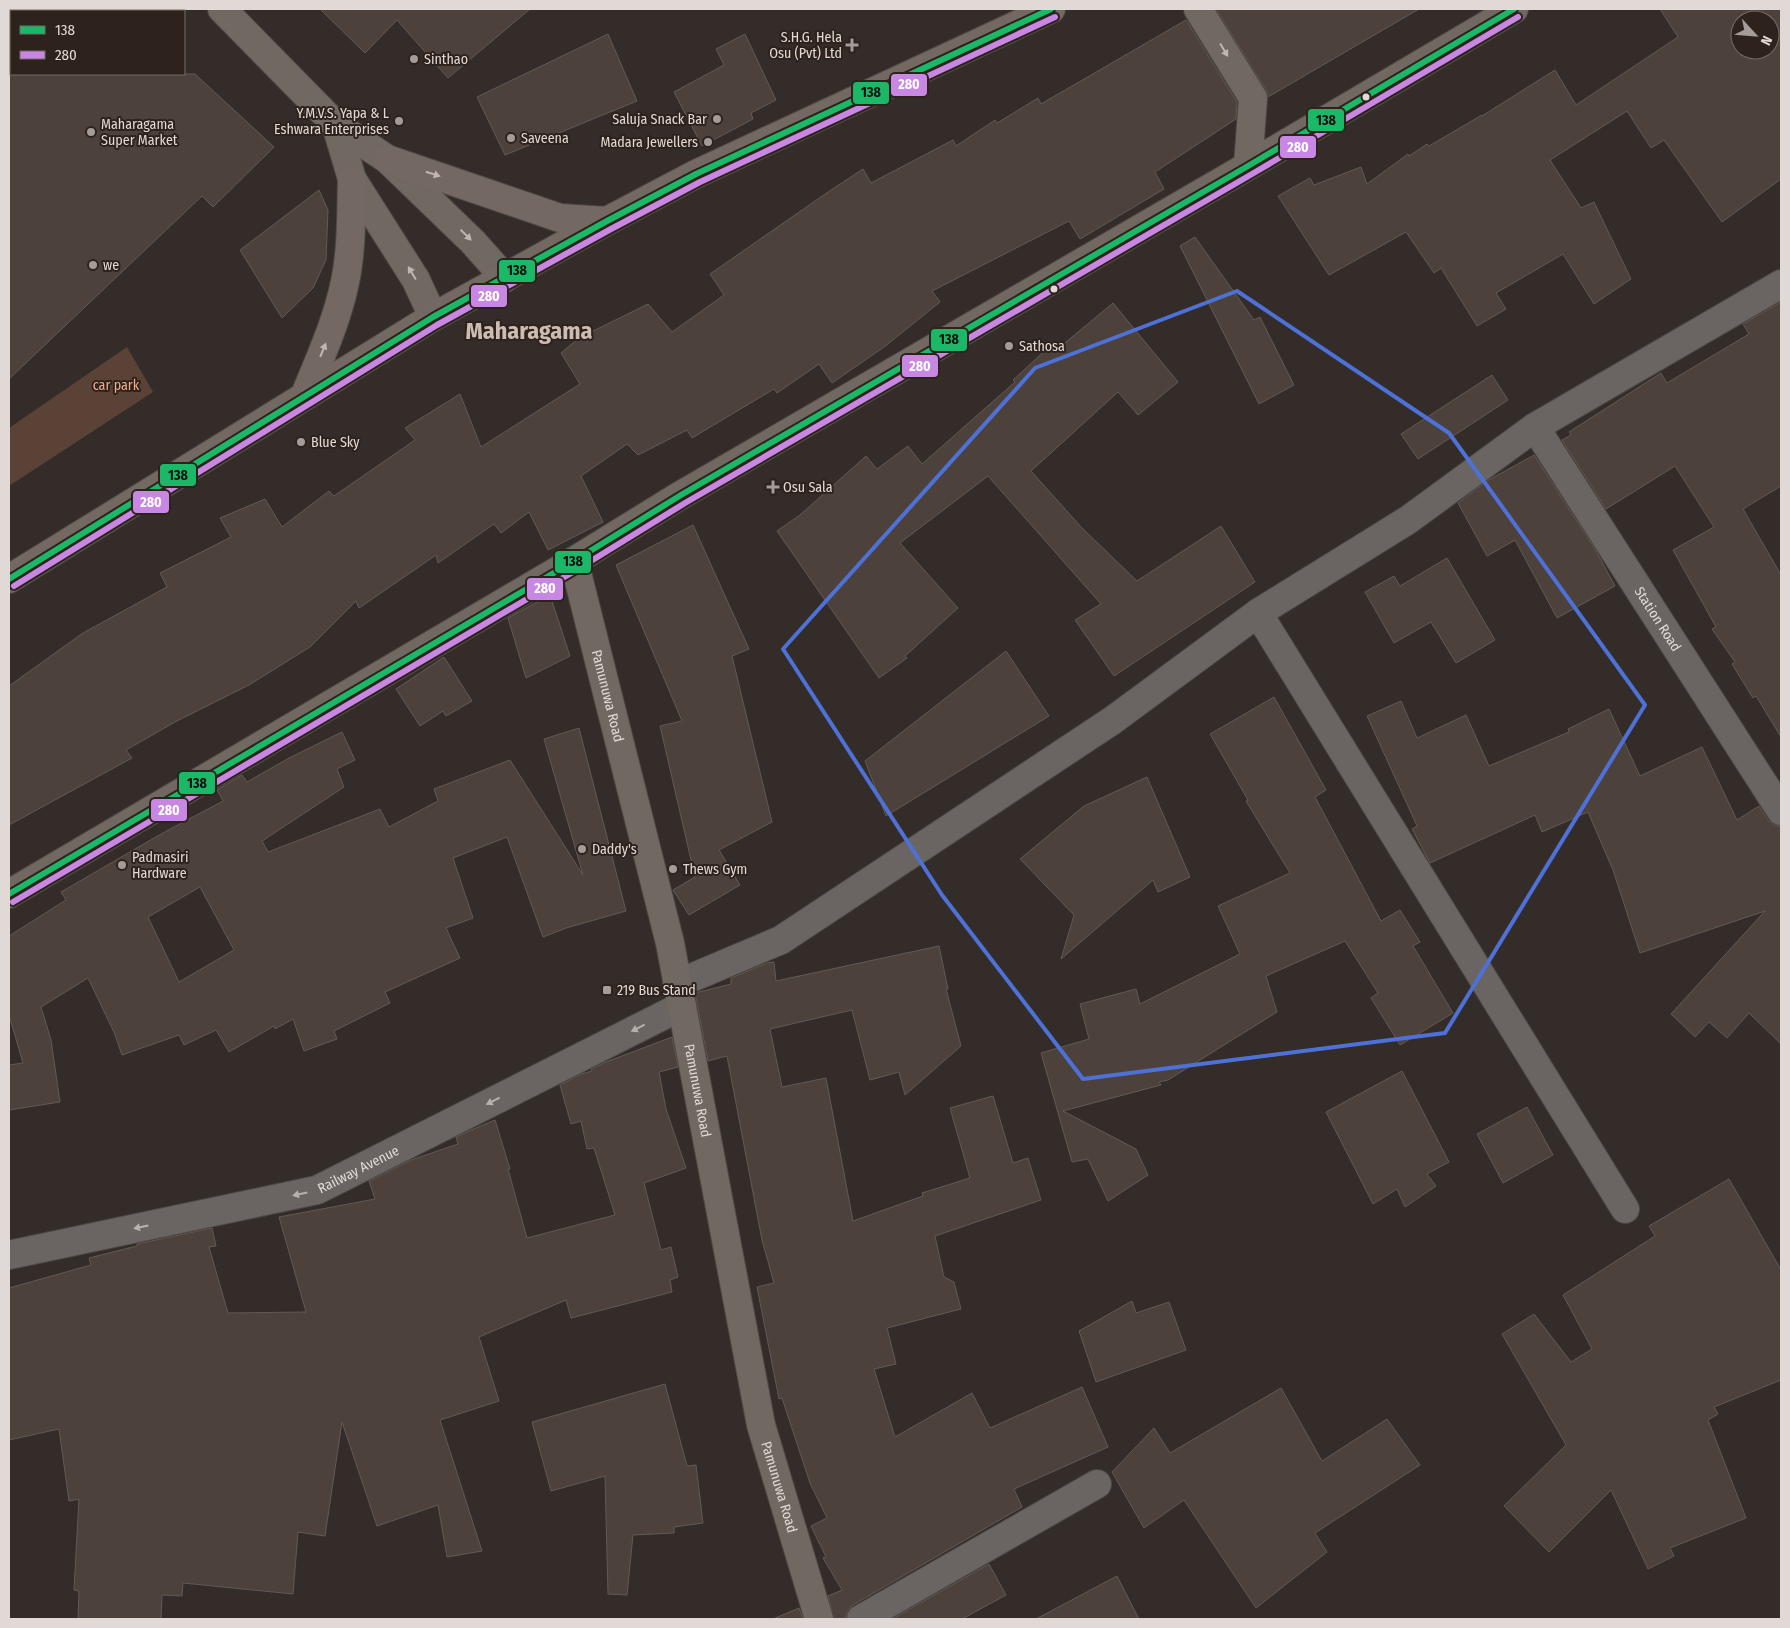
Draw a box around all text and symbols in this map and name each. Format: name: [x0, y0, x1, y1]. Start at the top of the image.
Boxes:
legend: [10, 10, 185, 75]
north arrow: [1730, 10, 1780, 60]
text: 138: [55, 21, 75, 39]
place label: S.H.G. Hela Osu (Pvt) Ltd: [769, 29, 842, 62]
text: N: [1757, 33, 1776, 48]
marker: S.H.G. Hela Osu (Pvt) Ltd: [846, 39, 858, 51]
one-way arrow: [1219, 44, 1228, 57]
text: 280: [55, 46, 77, 64]
place label: Sinthao: [424, 51, 468, 68]
marker: Sinthao: [408, 53, 420, 65]
line badge: 280: [890, 73, 928, 97]
text: 280: [897, 76, 920, 93]
line badge: 138: [852, 81, 890, 105]
text: 138: [861, 84, 882, 101]
unlabelled marker: [1361, 92, 1371, 102]
place label: Y.M.V.S. Yapa & L Eshwara Enterprises: [274, 105, 389, 138]
line badge: 138: [1307, 108, 1345, 132]
place label: Saluja Snack Bar: [612, 111, 707, 128]
text: 138: [1316, 112, 1337, 129]
marker: Saluja Snack Bar: [711, 113, 723, 125]
marker: Y.M.V.S. Yapa & L Eshwara Enterprises: [393, 115, 405, 127]
place label: Maharagama Super Market: [101, 116, 178, 149]
marker: Maharagama Super Market: [85, 126, 97, 138]
place label: Saveena: [521, 130, 569, 147]
marker: Saveena: [505, 132, 517, 144]
place label: Madara Jewellers: [600, 134, 698, 151]
line badge: 280: [1279, 135, 1317, 159]
marker: Madara Jewellers: [702, 136, 714, 148]
text: 280: [1286, 139, 1309, 156]
one-way arrow: [426, 170, 441, 178]
one-way arrow: [460, 229, 472, 241]
place label: we: [103, 257, 119, 274]
marker: we: [87, 259, 99, 271]
line badge: 138: [498, 259, 536, 283]
text: 138: [507, 262, 528, 279]
one-way arrow: [407, 267, 416, 280]
line badge: 280: [470, 284, 508, 308]
unlabelled marker: [1049, 284, 1059, 294]
text: 280: [477, 288, 500, 305]
district label: Maharagama: [465, 317, 593, 345]
line badge: 138: [930, 328, 968, 352]
text: 138: [939, 331, 960, 348]
place label: Sathosa: [1019, 338, 1065, 355]
marker: Sathosa: [1003, 340, 1015, 352]
one-way arrow: [320, 343, 328, 357]
line badge: 280: [901, 354, 939, 378]
text: 280: [908, 358, 931, 375]
park label: car park: [93, 377, 140, 394]
place label: Blue Sky: [311, 434, 360, 451]
marker: Blue Sky: [295, 436, 307, 448]
line badge: 138: [159, 463, 197, 487]
text: 138: [168, 467, 189, 484]
place label: Osu Sala: [783, 479, 833, 496]
marker: Osu Sala: [767, 481, 779, 493]
line badge: 280: [132, 490, 170, 514]
text: 280: [139, 494, 162, 511]
line badge: 138: [554, 550, 592, 574]
text: 138: [563, 553, 584, 570]
line badge: 280: [526, 577, 564, 601]
text: 280: [533, 580, 556, 597]
street label: Station Road: [1631, 584, 1685, 655]
street label: Pamunuwa Road: [588, 648, 627, 744]
line badge: 138: [178, 771, 216, 795]
text: 138: [187, 775, 208, 792]
line badge: 280: [150, 798, 188, 822]
text: 280: [157, 802, 180, 819]
place label: Daddy's: [592, 841, 637, 858]
marker: Daddy's: [576, 843, 588, 855]
place label: Padmasiri Hardware: [132, 849, 188, 882]
marker: Padmasiri Hardware: [116, 859, 128, 871]
place label: Thews Gym: [683, 861, 747, 878]
marker: Thews Gym: [667, 863, 679, 875]
place label: 219 Bus Stand: [617, 982, 696, 999]
marker: 219 Bus Stand: [601, 984, 613, 996]
one-way arrow: [631, 1024, 645, 1032]
street label: Pamunuwa Road: [680, 1043, 714, 1139]
one-way arrow: [486, 1097, 500, 1105]
street label: Railway Avenue: [315, 1142, 402, 1197]
one-way arrow: [292, 1190, 307, 1198]
one-way arrow: [132, 1224, 148, 1232]
street label: Pamunuwa Road: [757, 1439, 801, 1535]

